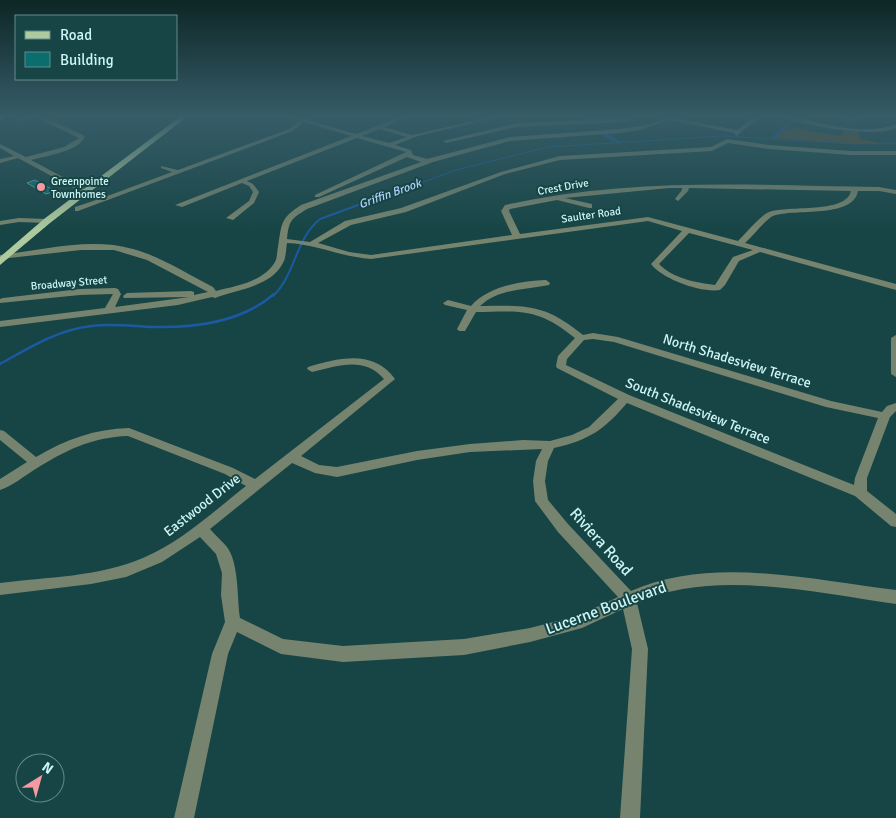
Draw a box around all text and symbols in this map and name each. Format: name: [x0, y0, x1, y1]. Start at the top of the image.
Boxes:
legend: [15, 15, 178, 80]
text: Road: [60, 26, 92, 44]
text: Building: [60, 51, 114, 69]
place label: Greenpointe Townhomes: [51, 175, 109, 201]
water label: Griffin Brook: [357, 175, 424, 212]
street label: Crest Drive: [536, 176, 590, 198]
marker: Greenpointe Townhomes: [35, 181, 47, 193]
street label: Saulter Road: [560, 204, 622, 226]
street label: Broadway Street: [30, 273, 108, 293]
street label: North Shadesview Terrace: [661, 330, 813, 392]
street label: South Shadesview Terrace: [623, 374, 773, 448]
street label: Eastwood Drive: [160, 470, 244, 540]
street label: Riviera Road: [565, 504, 637, 580]
street label: Lucerne Boulevard: [543, 577, 669, 639]
north arrow: [15, 753, 65, 803]
text: N: [39, 758, 57, 778]

